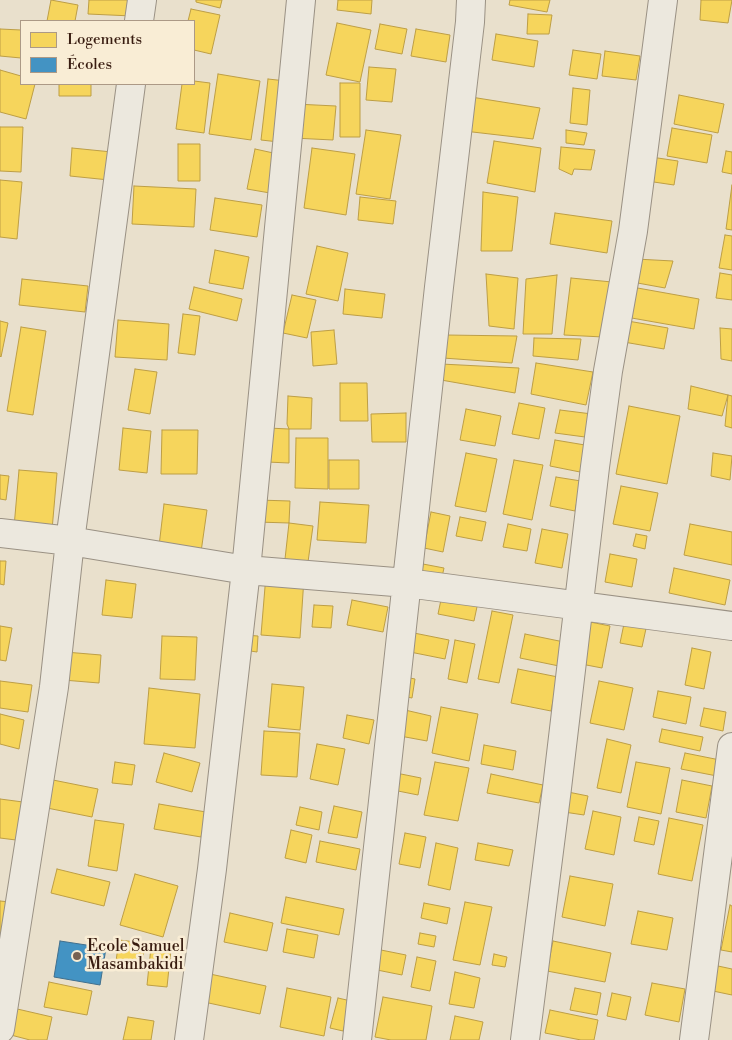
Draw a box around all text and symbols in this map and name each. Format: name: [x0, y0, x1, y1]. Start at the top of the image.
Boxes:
legend: [20, 20, 195, 85]
text: Logements: [67, 30, 142, 49]
text: Écoles: [67, 55, 112, 74]
place label: Ecole Samuel Masambakidi: [87, 937, 184, 975]
marker: Ecole Samuel Masambakidi: [71, 950, 83, 962]

